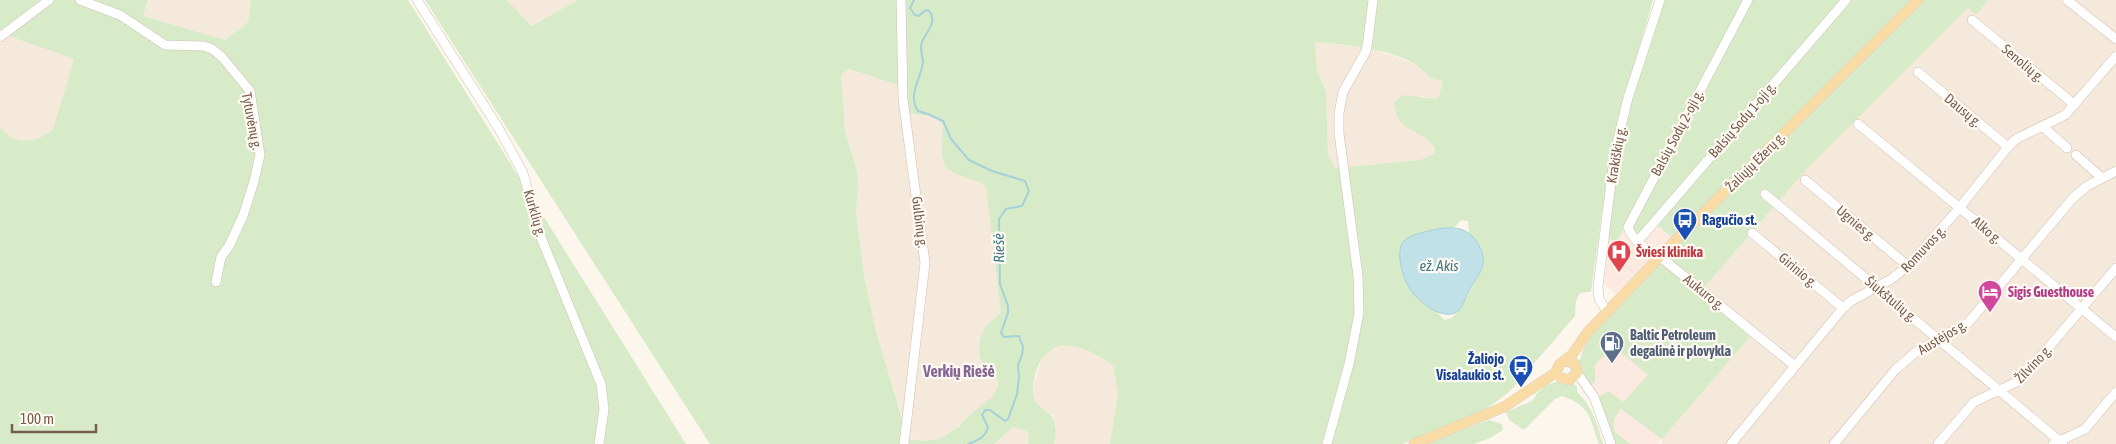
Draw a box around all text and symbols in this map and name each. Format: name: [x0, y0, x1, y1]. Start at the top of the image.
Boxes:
street label: Senolių g.: [1999, 41, 2047, 85]
street label: Balsių Sodų 1-oji g.: [1705, 79, 1779, 161]
street label: Balsių Sodų 2-oji g.: [1648, 87, 1706, 179]
street label: Dausų g.: [1941, 90, 1985, 130]
street label: Tytuvėnų g.: [239, 91, 265, 151]
street label: Krakiškių g.: [1603, 125, 1629, 185]
street label: Žaliųjų Ežerų g.: [1722, 129, 1788, 195]
street label: Kurklių g.: [521, 188, 549, 238]
street label: Gulbinų g.: [909, 195, 931, 249]
street label: Ugnies g.: [1833, 202, 1879, 244]
bus stop icon: Ragučio st.: [1672, 207, 1698, 241]
place label: Ragučio st.: [1702, 212, 1757, 228]
street label: Alko g.: [1969, 213, 2005, 247]
street label: Romuvos g.: [1897, 222, 1949, 276]
water label: Riešė: [990, 233, 1007, 263]
hospital icon: Šviesi klinika: [1606, 239, 1632, 273]
place label: Šviesi klinika: [1636, 244, 1703, 260]
street label: Girinio g.: [1776, 249, 1820, 291]
water label: ež. Akis: [1419, 257, 1459, 274]
street label: Aukuro g.: [1680, 271, 1728, 313]
street label: Šiukštulių g.: [1862, 273, 1920, 325]
hotel icon: Sigis Guesthouse: [1977, 279, 2003, 313]
place label: Sigis Guesthouse: [2008, 284, 2094, 300]
street label: Austėjos g.: [1915, 316, 1969, 358]
place label: Baltic Petroleum degalinė ir plovykla: [1630, 327, 1732, 359]
fuel station icon: Baltic Petroleum degalinė ir plovykla: [1599, 330, 1625, 364]
street label: Žilvino g.: [2011, 342, 2055, 386]
place label: Žaliojo Visalaukio st.: [1435, 351, 1504, 383]
bus stop icon: Žaliojo Visalaukio st.: [1508, 354, 1534, 388]
district label: Verkių Riešė: [922, 362, 995, 380]
scale bar: [12, 402, 96, 434]
text: 100 m: [20, 410, 54, 427]

